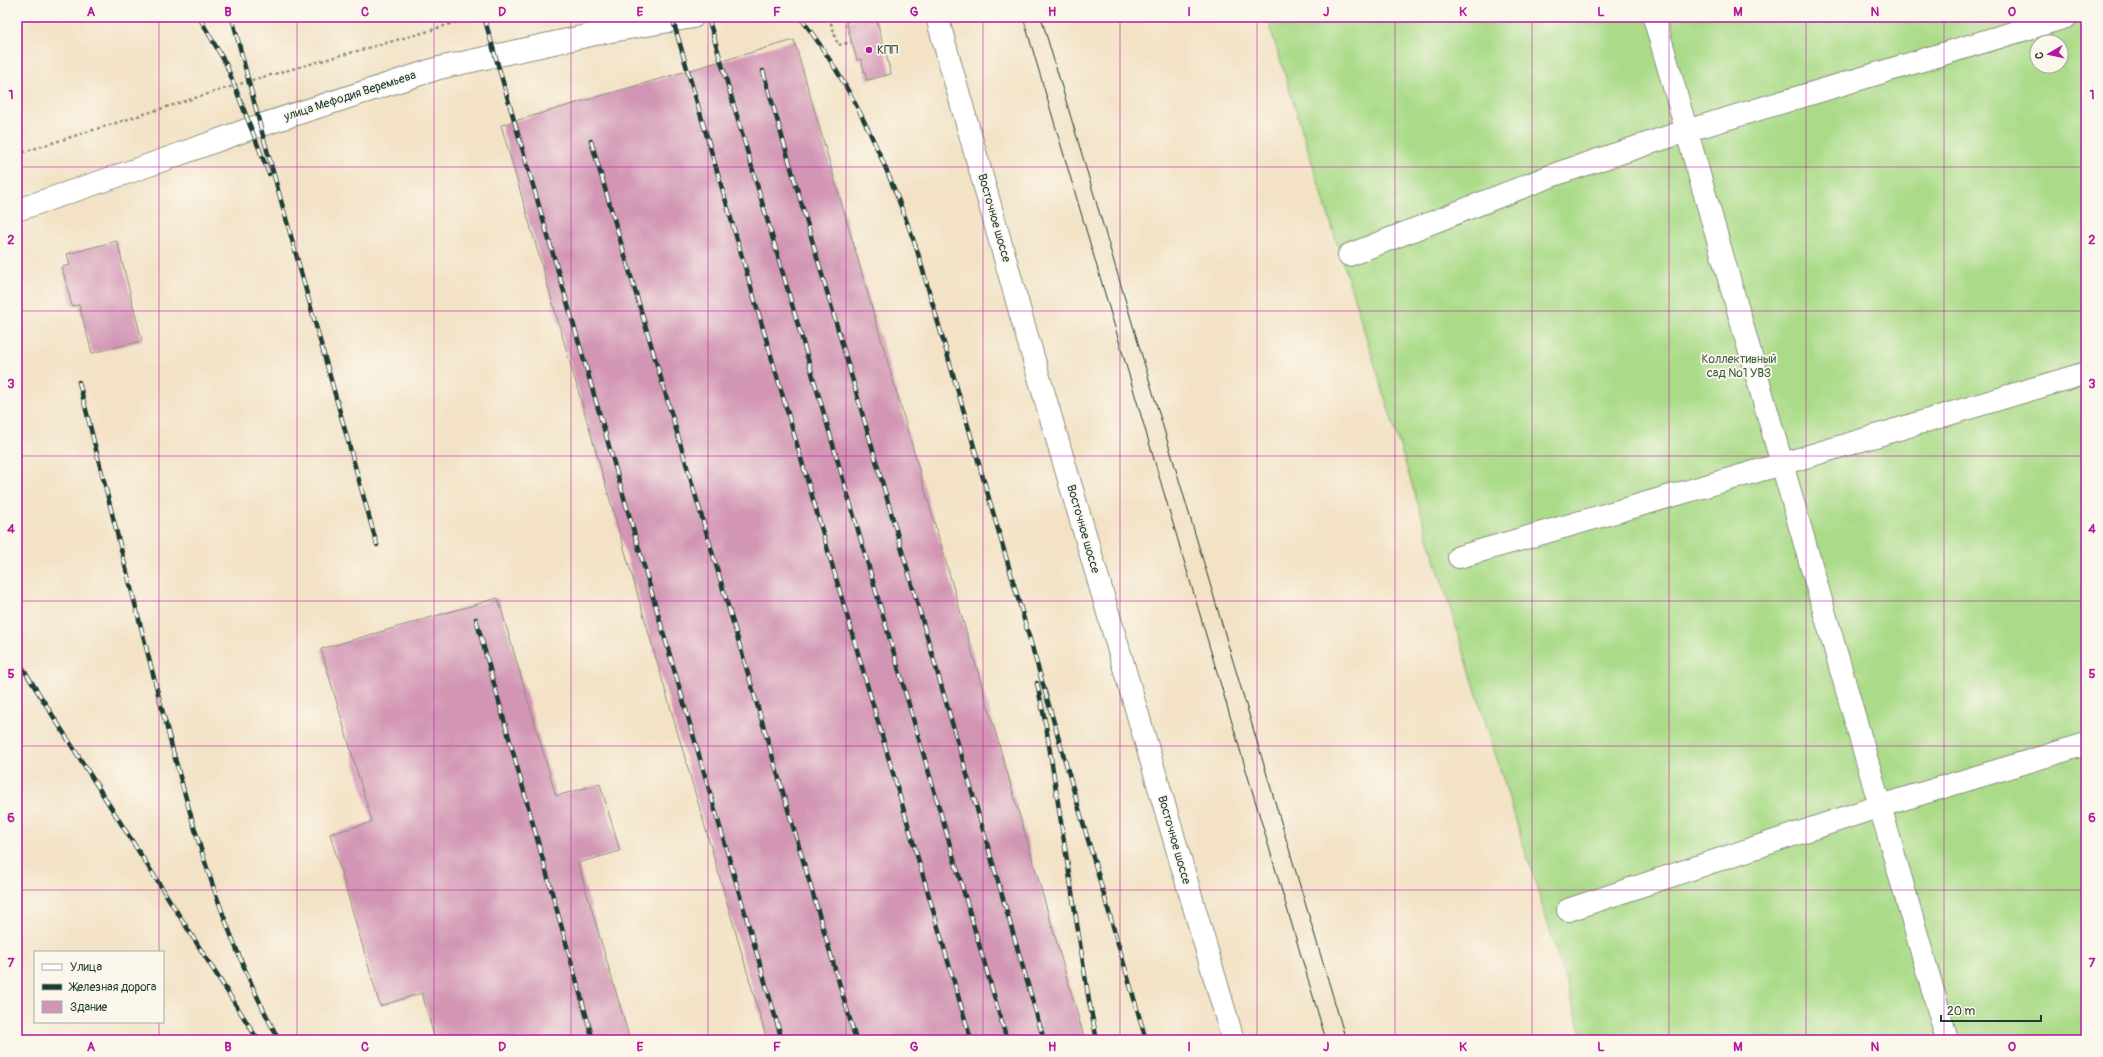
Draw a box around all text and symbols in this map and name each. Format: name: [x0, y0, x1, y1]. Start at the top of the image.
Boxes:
text: A: [87, 4, 96, 20]
text: B: [224, 4, 232, 20]
text: C: [361, 4, 369, 20]
text: D: [498, 4, 506, 20]
text: E: [637, 4, 644, 20]
text: F: [773, 4, 781, 20]
text: G: [910, 4, 919, 20]
text: H: [1048, 4, 1056, 20]
text: I: [1187, 4, 1191, 20]
text: J: [1323, 4, 1329, 20]
text: K: [1459, 4, 1467, 20]
text: L: [1597, 4, 1605, 20]
text: M: [1733, 4, 1743, 20]
text: N: [1871, 4, 1880, 20]
text: O: [2008, 4, 2017, 20]
north arrow: [2029, 34, 2069, 74]
place label: КПП: [877, 43, 898, 58]
marker: КПП: [864, 45, 874, 55]
text: С: [2033, 51, 2047, 60]
street label: улица Мефодия Веремьева: [281, 67, 418, 125]
text: 1: [8, 87, 14, 103]
text: 1: [2089, 87, 2095, 103]
street label: Восточное шоссе: [974, 172, 1014, 264]
text: 2: [7, 232, 15, 248]
text: 2: [2088, 232, 2096, 248]
park label: Коллективный сад №1 УВЗ: [1702, 352, 1777, 381]
text: 3: [7, 376, 15, 392]
text: 3: [2088, 376, 2096, 392]
street label: Восточное шоссе: [1063, 483, 1103, 575]
text: 4: [7, 521, 15, 537]
text: 4: [2088, 521, 2096, 537]
text: 5: [7, 666, 15, 682]
text: 5: [2088, 666, 2096, 682]
street label: Восточное шоссе: [1154, 794, 1194, 886]
text: 6: [7, 810, 15, 826]
text: 6: [2088, 810, 2096, 826]
legend: [34, 951, 164, 1023]
text: 7: [8, 955, 15, 971]
text: 7: [2089, 955, 2096, 971]
text: Улица: [70, 960, 102, 975]
text: Железная дорога: [68, 980, 157, 995]
scale bar: [1941, 997, 2041, 1023]
text: Здание: [70, 1000, 107, 1015]
text: 20 m: [1947, 1004, 1976, 1019]
text: A: [87, 1039, 96, 1055]
text: B: [224, 1039, 232, 1055]
text: C: [361, 1039, 369, 1055]
text: D: [498, 1039, 506, 1055]
text: E: [637, 1039, 644, 1055]
text: F: [773, 1039, 781, 1055]
text: G: [910, 1039, 919, 1055]
text: H: [1048, 1039, 1056, 1055]
text: I: [1187, 1039, 1191, 1055]
text: J: [1323, 1039, 1329, 1055]
text: K: [1459, 1039, 1467, 1055]
text: L: [1597, 1039, 1605, 1055]
text: M: [1733, 1039, 1743, 1055]
text: N: [1871, 1039, 1880, 1055]
text: O: [2008, 1039, 2017, 1055]

